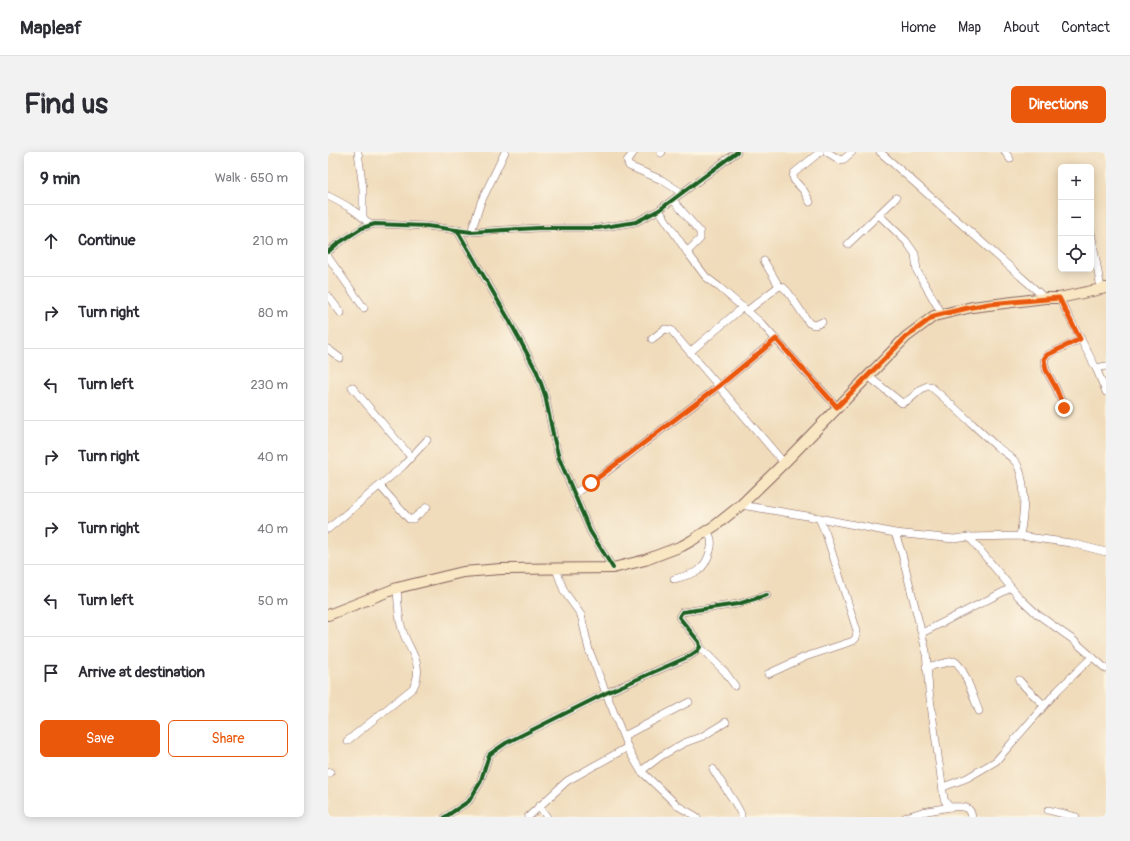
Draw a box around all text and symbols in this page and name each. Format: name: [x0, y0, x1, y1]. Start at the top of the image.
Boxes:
text: Mapleaf: [20, 16, 82, 40]
text: Home: [901, 19, 936, 36]
text: Map: [958, 19, 981, 36]
text: About: [1003, 19, 1039, 36]
text: Contact: [1061, 19, 1110, 36]
button: Directions: [1011, 86, 1106, 123]
text: Find us: [24, 87, 108, 122]
map controls: [1058, 164, 1094, 272]
button: +: [1058, 164, 1094, 200]
text: 9 min: [40, 168, 80, 189]
text: Walk · 650 m: [215, 170, 288, 186]
button: −: [1058, 200, 1094, 236]
icon: ahead: [40, 230, 62, 252]
text: Continue: [78, 231, 136, 250]
text: 210 m: [252, 233, 288, 249]
button: locate: [1058, 236, 1094, 272]
icon: right: [40, 302, 62, 324]
text: Turn right: [78, 303, 139, 322]
text: 80 m: [258, 305, 288, 321]
icon: left: [40, 374, 62, 396]
text: Turn left: [78, 375, 134, 394]
text: 230 m: [251, 377, 288, 393]
route end: [1055, 399, 1073, 417]
icon: right: [40, 446, 62, 468]
text: Turn right: [78, 447, 139, 466]
text: 40 m: [257, 449, 288, 465]
route start: [582, 474, 600, 492]
icon: right: [40, 518, 62, 540]
text: Turn right: [78, 519, 139, 538]
text: 40 m: [257, 521, 288, 537]
icon: left: [40, 590, 62, 612]
text: Turn left: [78, 591, 134, 610]
text: 50 m: [258, 593, 288, 609]
icon: arrive: [40, 662, 62, 684]
text: Arrive at destination: [78, 663, 205, 682]
button: Save: [40, 720, 160, 757]
button: Share: [168, 720, 288, 757]

